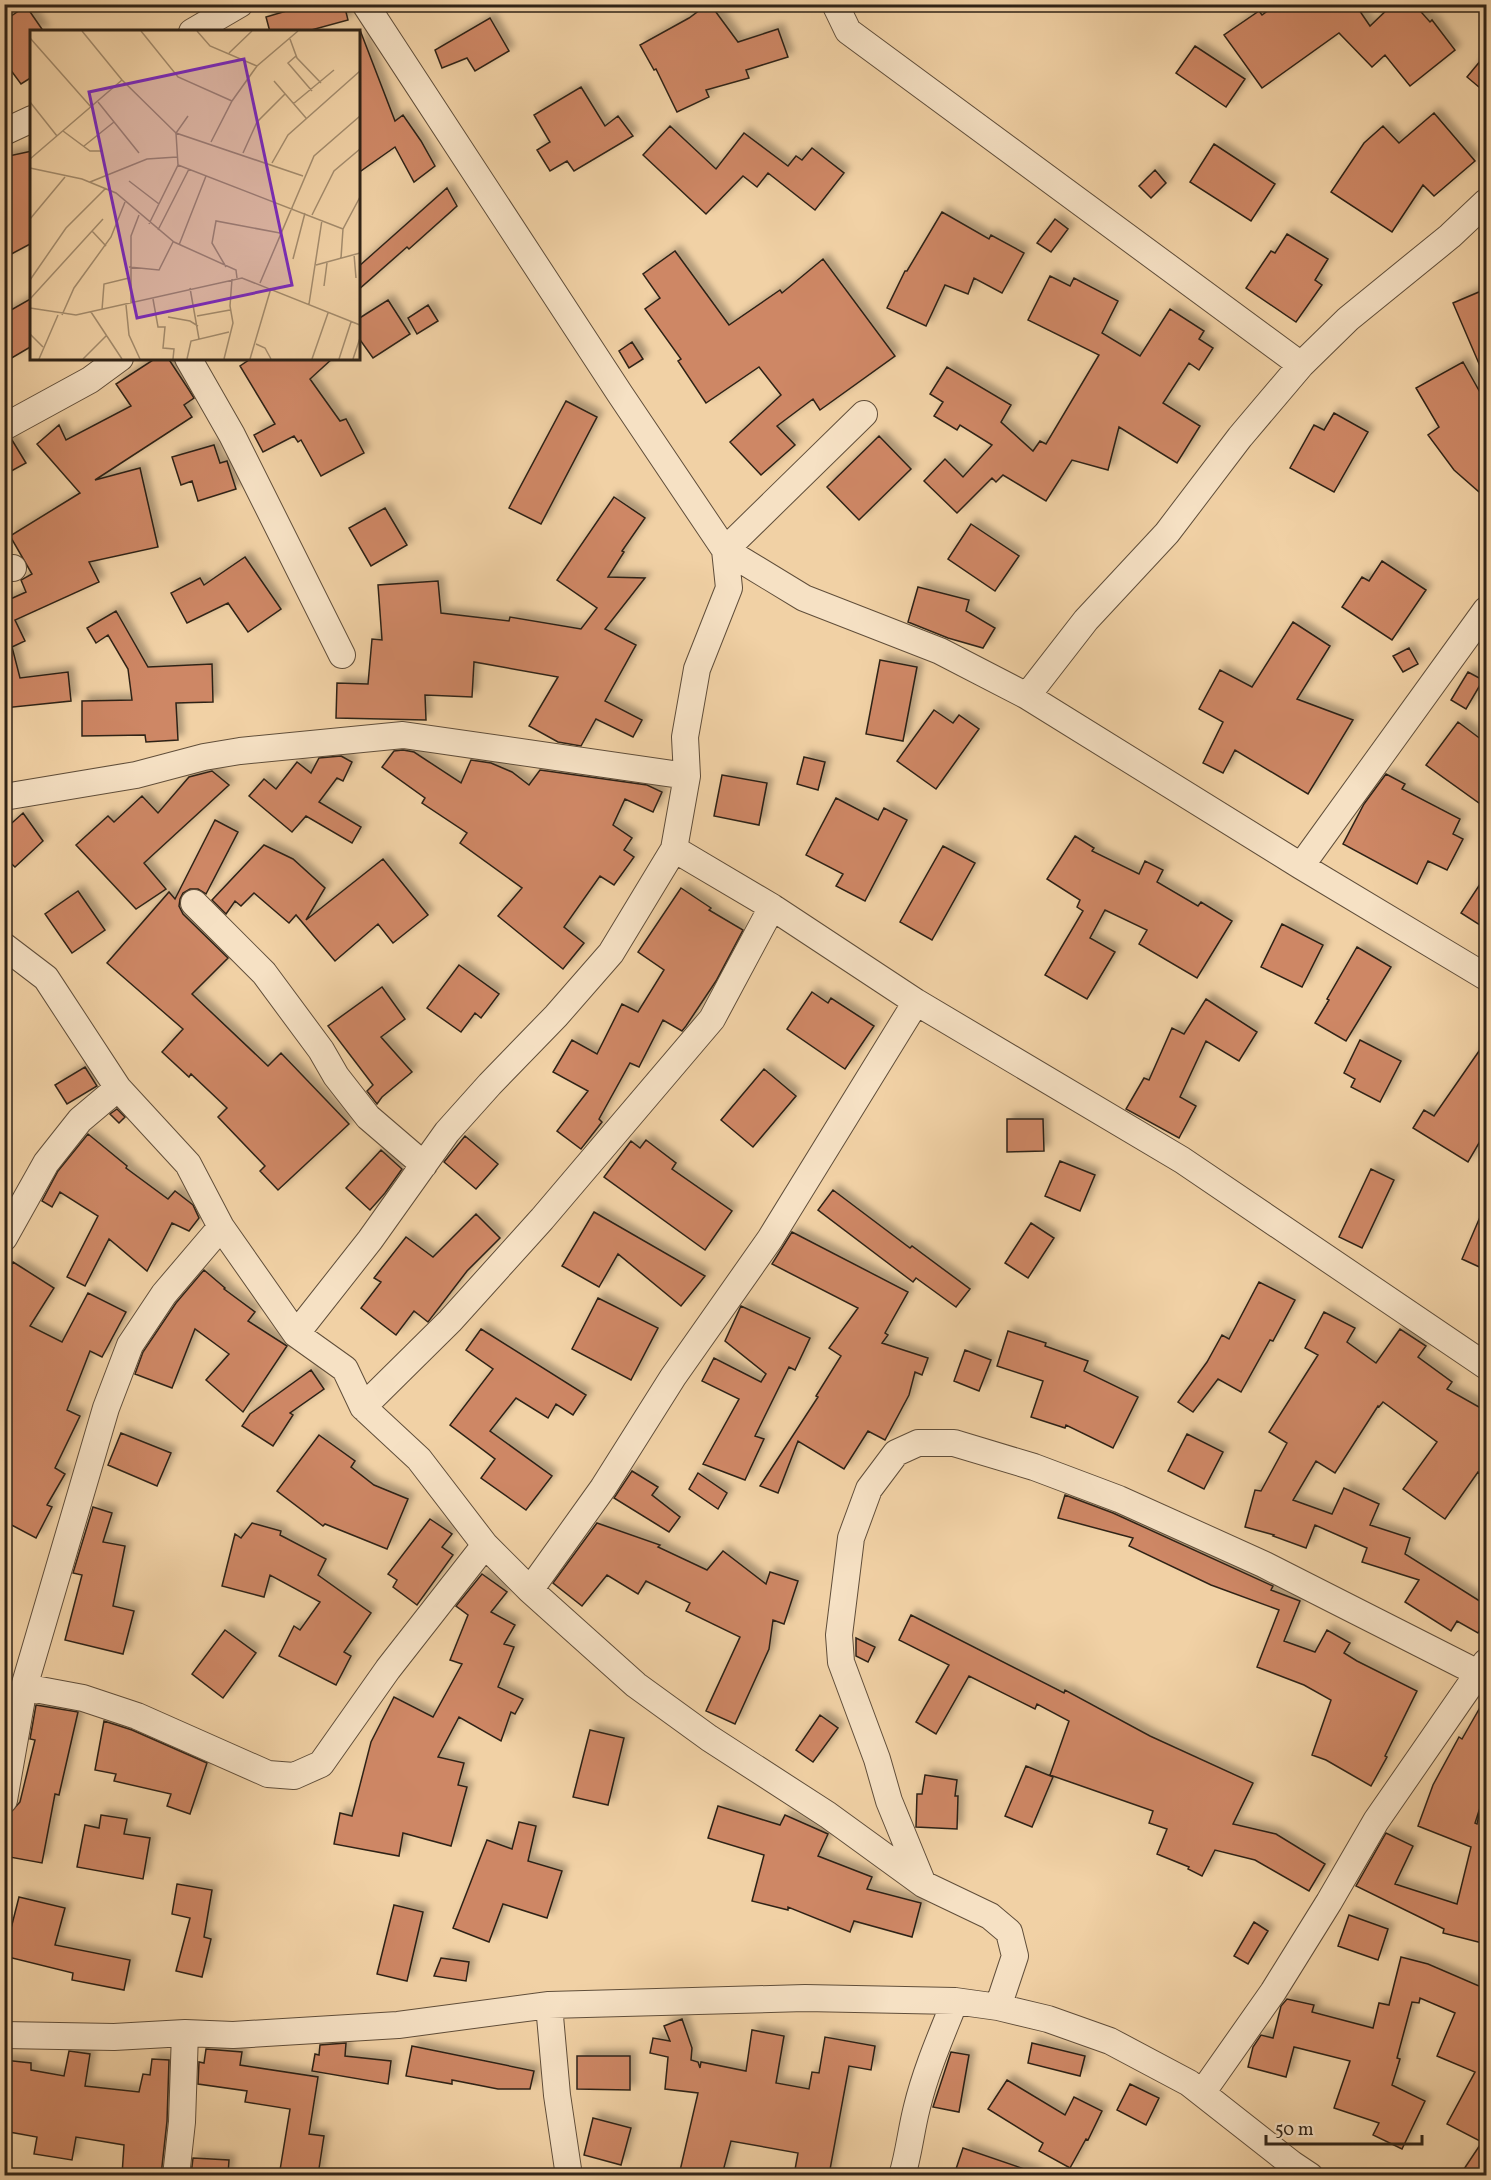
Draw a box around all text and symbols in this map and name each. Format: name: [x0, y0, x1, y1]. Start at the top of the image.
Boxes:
inset map: [30, 30, 360, 360]
scale bar: [1266, 2108, 1422, 2146]
text: 50 m: [1275, 2118, 1314, 2143]

